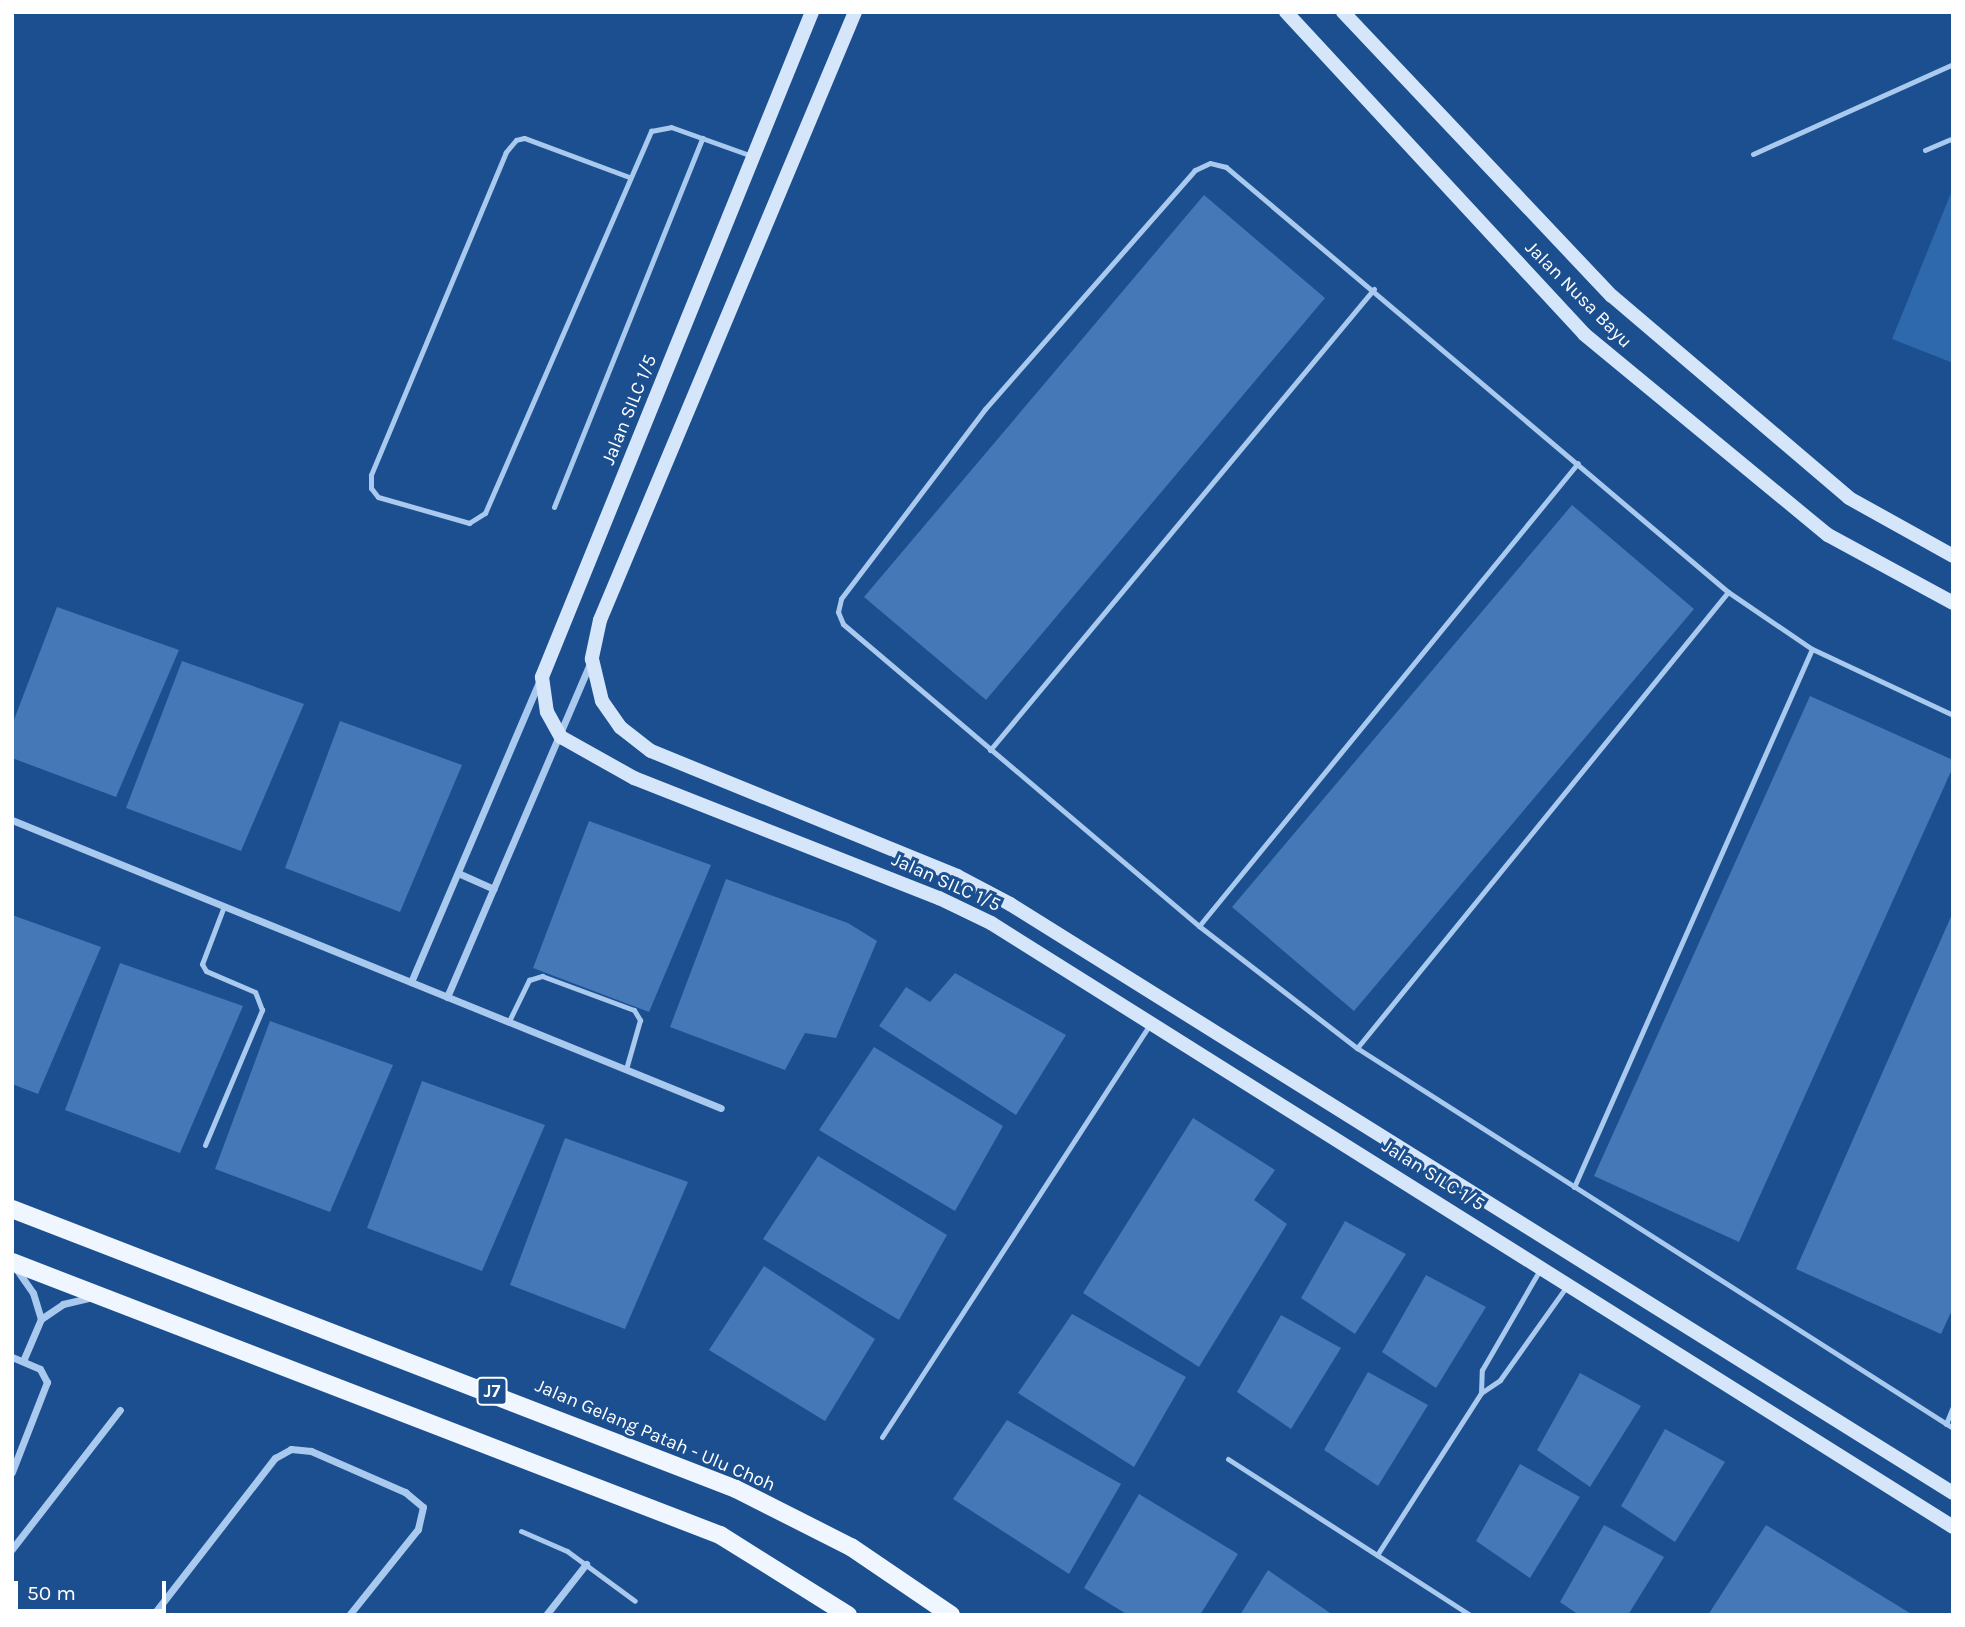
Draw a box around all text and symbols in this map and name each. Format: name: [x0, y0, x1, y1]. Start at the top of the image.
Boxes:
street label: Jalan Nusa Bayu: [1520, 237, 1636, 353]
street label: Jalan SILC 1/5: [598, 352, 662, 468]
street label: Jalan SILC 1/5: [888, 849, 1004, 917]
street label: Jalan SILC 1/5: [1377, 1135, 1489, 1217]
street label: Jalan Gelang Patah - Ulu Choh: [531, 1375, 779, 1497]
road number: J7: [476, 1376, 508, 1406]
scale bar: [18, 1568, 170, 1612]
text: 50 m: [27, 1581, 76, 1605]

